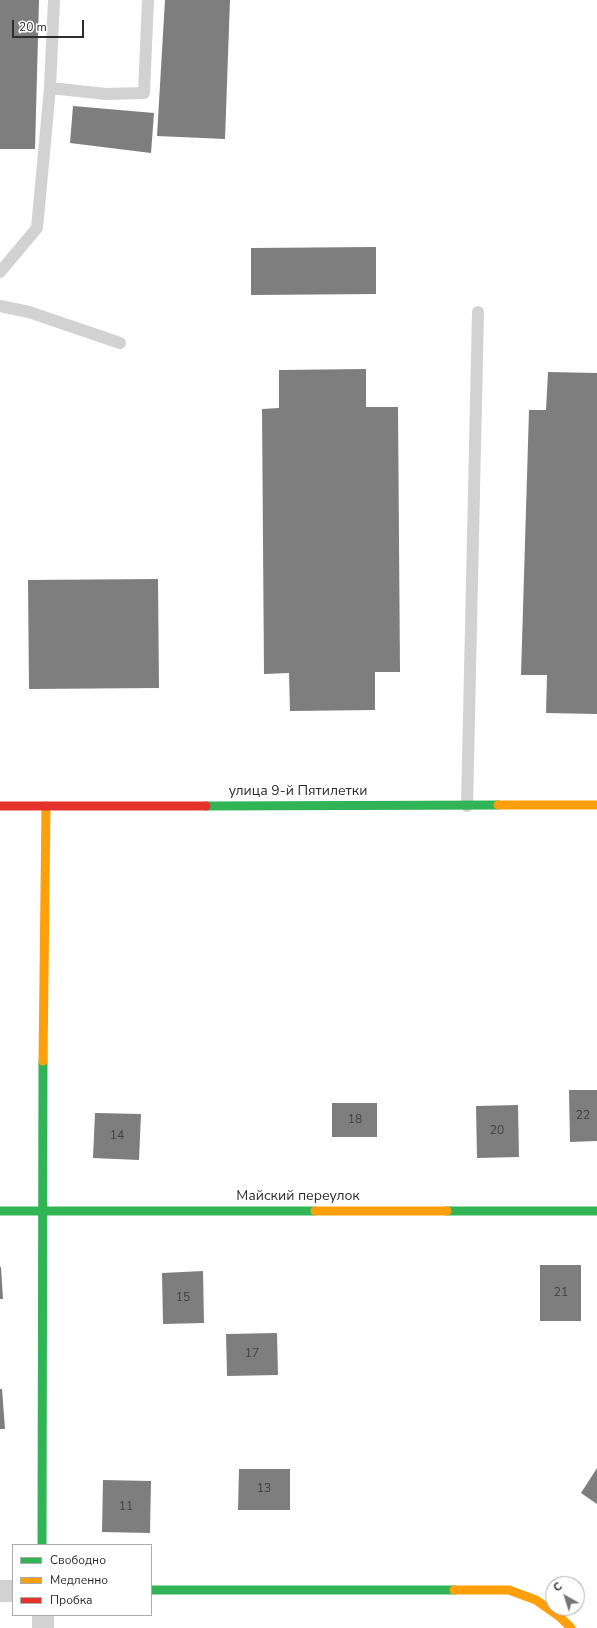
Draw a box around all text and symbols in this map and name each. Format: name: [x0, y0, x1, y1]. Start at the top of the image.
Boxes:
scale bar: [14, 12, 86, 38]
text: 20 m: [19, 19, 47, 35]
street label: улица 9-й Пятилетки: [229, 784, 367, 800]
house number: 22: [576, 1109, 590, 1123]
house number: 18: [348, 1113, 362, 1127]
house number: 20: [490, 1124, 504, 1138]
house number: 14: [110, 1129, 124, 1143]
street label: Майский переулок: [236, 1189, 360, 1205]
house number: 21: [554, 1286, 568, 1300]
house number: 15: [176, 1291, 190, 1305]
house number: 17: [245, 1347, 259, 1361]
house number: 13: [257, 1482, 271, 1496]
house number: 11: [119, 1500, 133, 1514]
legend: [12, 1544, 152, 1616]
text: Свободно: [50, 1552, 106, 1568]
text: Медленно: [50, 1572, 108, 1588]
north arrow: [545, 1576, 585, 1616]
text: С: [550, 1579, 565, 1595]
text: Пробка: [50, 1592, 93, 1608]

